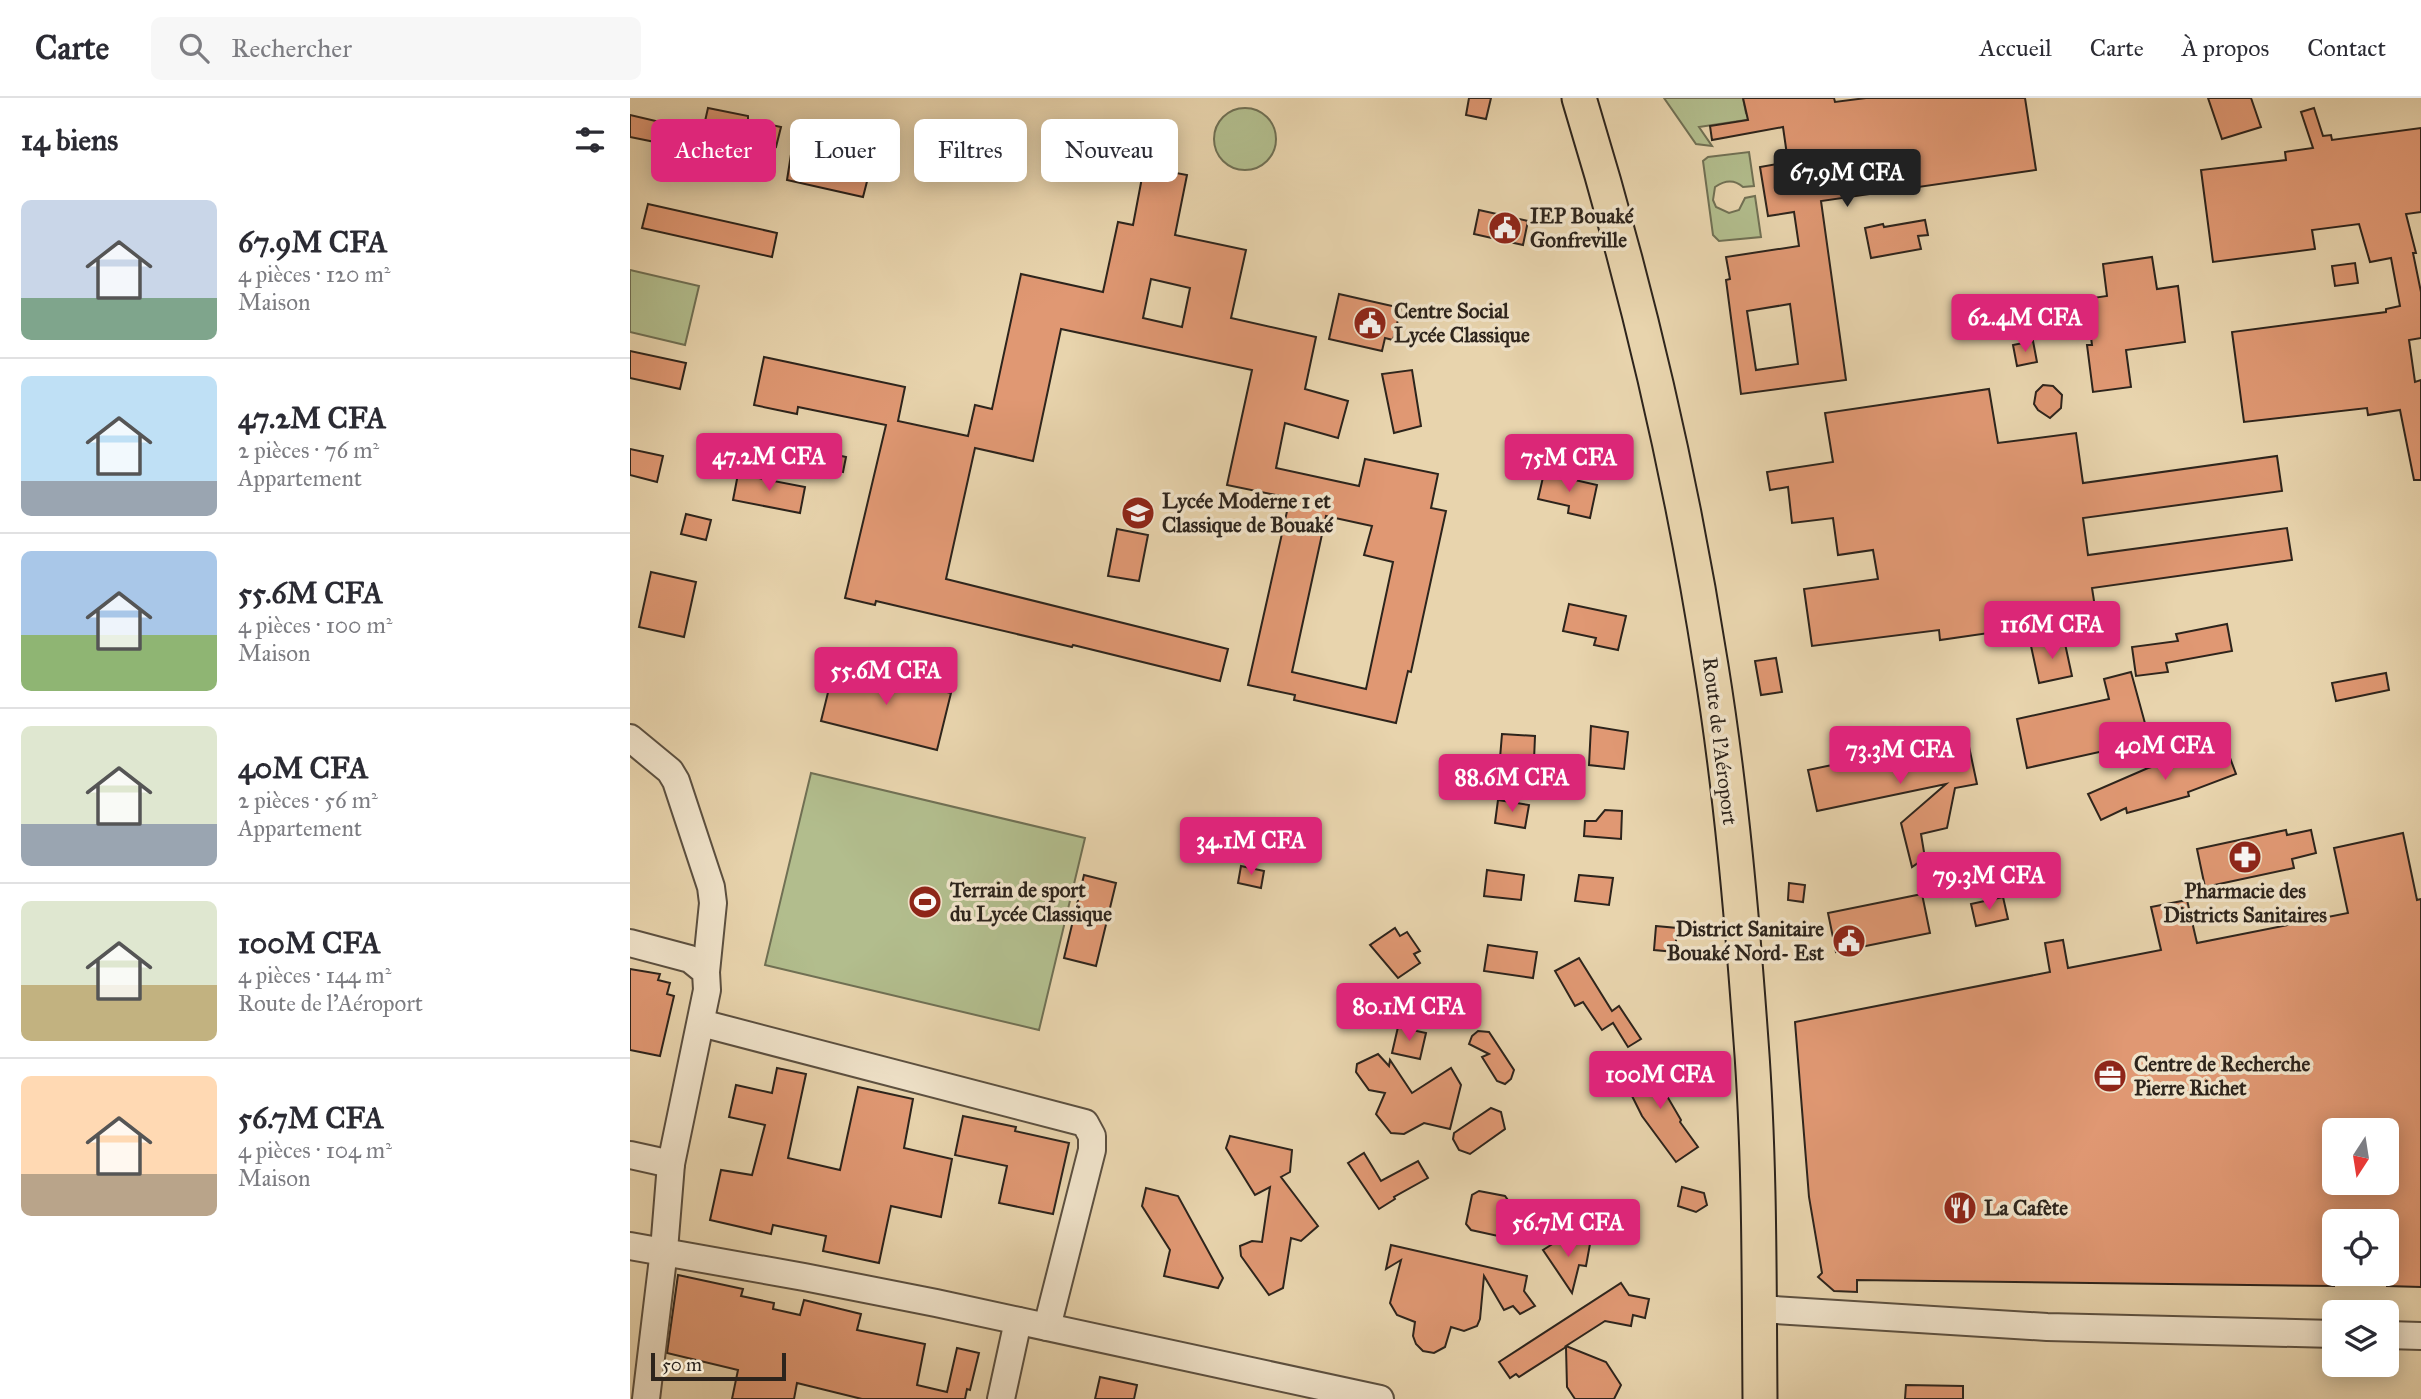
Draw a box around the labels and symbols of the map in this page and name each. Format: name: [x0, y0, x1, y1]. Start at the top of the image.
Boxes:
pin: 67.9M CFA: [1767, 150, 1927, 209]
place label: IEP Bouaké Gonfreville: [1530, 203, 1634, 253]
public building icon: IEP Bouaké Gonfreville: [1486, 209, 1524, 247]
pin: 62.4M CFA: [1945, 294, 2105, 354]
place label: Centre Social Lycée Classique: [1394, 298, 1530, 348]
public building icon: Centre Social Lycée Classique: [1351, 304, 1389, 342]
pin: 47.2M CFA: [689, 434, 849, 493]
pin: 75M CFA: [1504, 434, 1634, 494]
place label: Lycée Moderne 1 et Classique de Bouaké: [1162, 488, 1333, 538]
school or university icon: Lycée Moderne 1 et Classique de Bouaké: [1119, 494, 1157, 532]
pin: 116M CFA: [1980, 602, 2124, 661]
pin: 55.6M CFA: [806, 648, 966, 707]
street label: Route de l'Aéroport: [1697, 656, 1743, 827]
pin: 40M CFA: [2100, 722, 2230, 782]
pin: 73.3M CFA: [1820, 726, 1980, 786]
pin: 88.6M CFA: [1432, 754, 1592, 814]
pin: 34.1M CFA: [1171, 818, 1331, 877]
pharmacy icon: Pharmacie des Districts Sanitaires: [2226, 838, 2264, 876]
pin: 79.3M CFA: [1909, 852, 2069, 912]
place label: Terrain de sport du Lycée Classique: [949, 877, 1112, 927]
place label: Pharmacie des Districts Sanitaires: [2163, 878, 2327, 928]
sports icon: Terrain de sport du Lycée Classique: [906, 883, 944, 921]
place label: District Sanitaire Bouaké Nord- Est: [1667, 916, 1825, 966]
public building icon: District Sanitaire Bouaké Nord- Est: [1830, 922, 1868, 960]
pin: 80.1M CFA: [1329, 984, 1489, 1043]
place label: Centre de Recherche Pierre Richet: [2134, 1051, 2310, 1101]
pin: 100M CFA: [1588, 1052, 1732, 1111]
office icon: Centre de Recherche Pierre Richet: [2091, 1057, 2129, 1095]
north arrow: [2322, 1118, 2399, 1195]
restaurant icon: La Cafète: [1941, 1189, 1979, 1227]
place label: La Cafète: [1984, 1195, 2068, 1221]
pin: 56.7M CFA: [1488, 1200, 1648, 1259]
scale bar: [651, 1350, 786, 1382]

